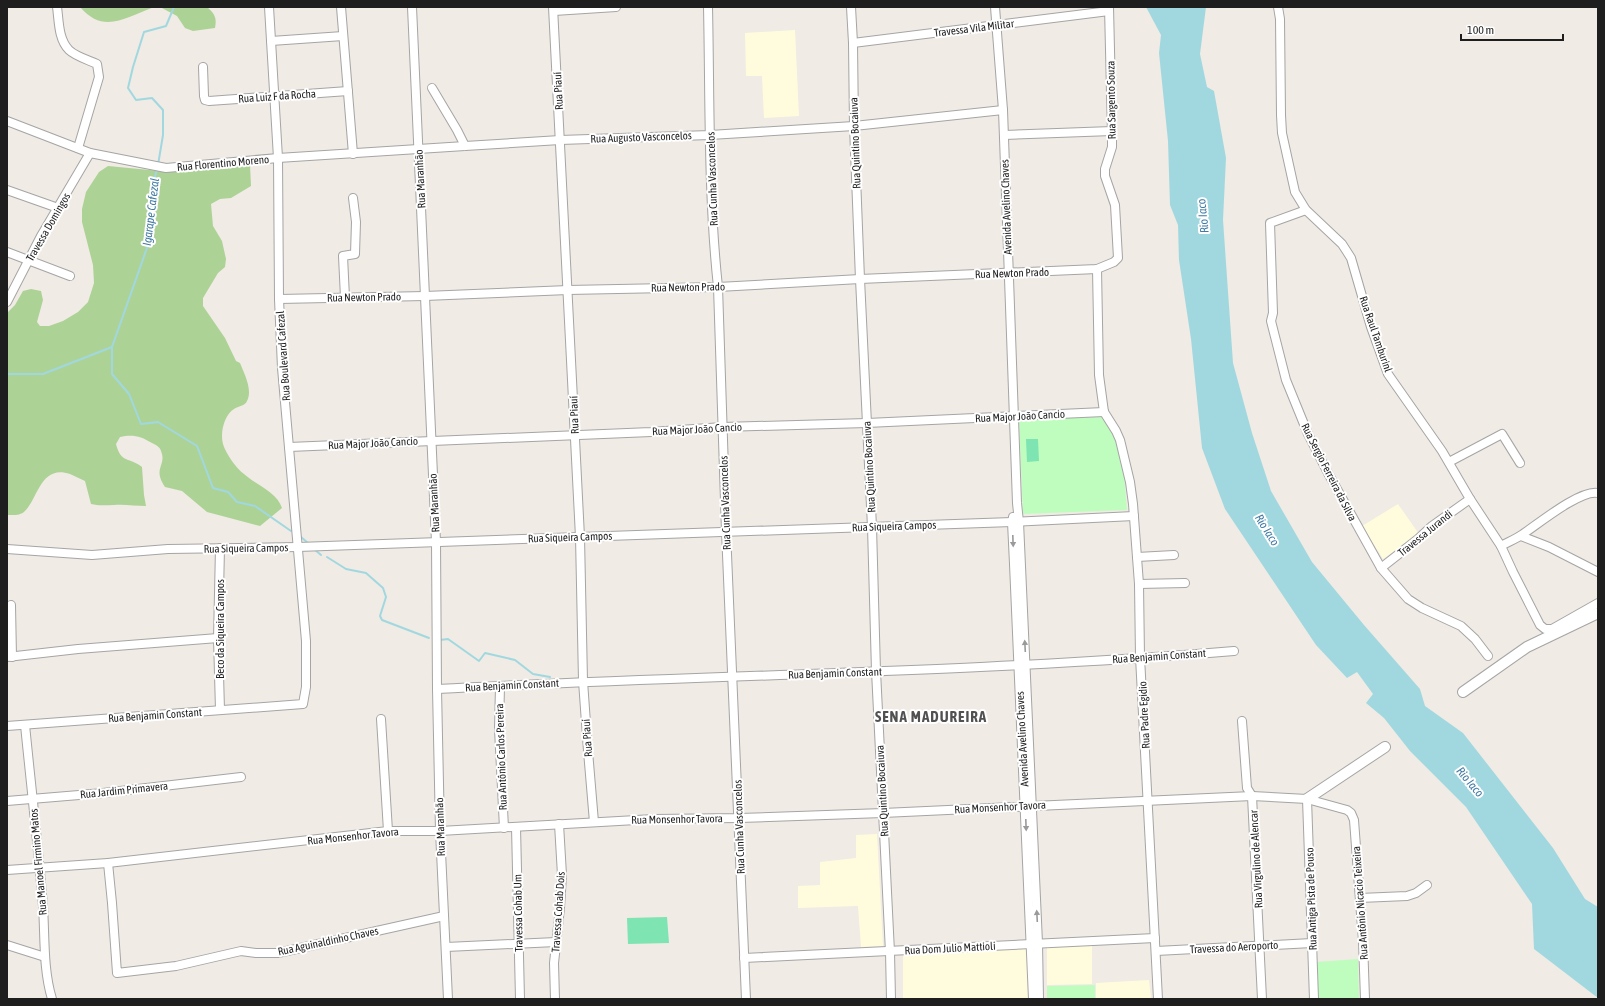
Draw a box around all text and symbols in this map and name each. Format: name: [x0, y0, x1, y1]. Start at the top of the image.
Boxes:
scale bar: [1461, 16, 1563, 42]
street label: Travessa Vila Militar: [933, 17, 1015, 39]
text: 100 m: [1467, 23, 1494, 37]
street label: Rua Sargento Souza: [1104, 60, 1118, 140]
street label: Rua Piauí: [551, 71, 565, 110]
street label: Rua Luiz F da Rocha: [238, 87, 316, 105]
street label: Rua Quintino Bocaiuva: [847, 97, 863, 189]
street label: Rua Augusto Vasconcelos: [590, 129, 692, 145]
street label: Rua Cunha Vasconcelos: [704, 131, 720, 226]
street label: Rua Maranhão: [412, 149, 428, 209]
street label: Rua Florentino Moreno: [176, 153, 270, 173]
street label: Avenida Avelino Chaves: [998, 159, 1014, 255]
water label: Igarape Cafezal: [140, 177, 162, 247]
street label: Travessa Domingos: [24, 191, 72, 263]
water label: Rio Iaco: [1194, 198, 1212, 234]
street label: Rua Newton Prado: [975, 266, 1049, 280]
street label: Rua Newton Prado: [651, 280, 725, 294]
street label: Rua Newton Prado: [327, 290, 401, 304]
street label: Rua Raul Tamburinl: [1357, 294, 1395, 374]
street label: Rua Boulevard Cafezal: [274, 310, 292, 402]
street label: Rua Piauí: [567, 395, 581, 434]
street label: Rua Major João Cancio: [975, 408, 1065, 424]
street label: Rua Major João Cancio: [652, 421, 742, 437]
street label: Rua Quintino Bocaiuva: [861, 421, 877, 513]
street label: Rua Sergio Ferreira da Silva: [1299, 421, 1359, 523]
street label: Rua Major João Cancio: [328, 435, 418, 451]
street label: Rua Cunha Vasconcelos: [717, 455, 733, 550]
street label: Rua Maranhão: [426, 473, 442, 533]
street label: Travessa Jurandi: [1396, 508, 1454, 558]
water label: Rio Iaco: [1252, 512, 1282, 549]
street label: Rua Siqueira Campos: [852, 519, 937, 533]
street label: Rua Siqueira Campos: [528, 530, 613, 544]
one-way arrow: [1010, 535, 1016, 548]
street label: Rua Siqueira Campos: [204, 541, 288, 555]
street label: Beco da Siqueira Campos: [214, 579, 226, 679]
one-way arrow: [1022, 639, 1028, 652]
street label: Rua Benjamin Constant: [1112, 647, 1206, 665]
street label: Rua Benjamin Constant: [788, 665, 882, 681]
street label: Rua Benjamin Constant: [465, 677, 559, 693]
street label: Rua Padre Egidio: [1136, 681, 1152, 749]
street label: Avenida Avelino Chaves: [1014, 691, 1030, 787]
street label: Rua Antônio Carlos Pereira: [493, 703, 509, 811]
street label: Rua Benjamin Constant: [108, 706, 202, 724]
district label: SENA MADUREIRA: [875, 708, 987, 725]
street label: Rua Piauí: [580, 718, 594, 757]
street label: Rua Quintino Bocaiuva: [874, 745, 890, 837]
water label: Rio Iaco: [1453, 764, 1487, 800]
street label: Rua Jardim Primavera: [79, 779, 169, 801]
street label: Rua Cunha Vasconcelos: [731, 779, 747, 874]
street label: Rua Maranhão: [433, 797, 447, 857]
street label: Rua Monsenhor Tavora: [954, 799, 1046, 815]
street label: Rua Manoel Firmino Matos: [27, 808, 49, 916]
street label: Rua Virgulino de Alencar: [1247, 809, 1265, 908]
street label: Rua Monsenhor Tavora: [631, 812, 723, 826]
one-way arrow: [1023, 819, 1029, 832]
street label: Rua Monsenhor Tavora: [307, 825, 399, 847]
street label: Rua Antônio Nicacio Teixeira: [1350, 846, 1370, 960]
street label: Rua Antiga Pista de Pouso: [1303, 847, 1319, 951]
street label: Travessa Cohab Dois: [549, 871, 567, 953]
street label: Travessa Cohab Um: [511, 874, 525, 952]
one-way arrow: [1034, 909, 1040, 922]
street label: Rua Aguinaldinho Chaves: [277, 924, 379, 958]
street label: Travessa do Aeroporto: [1189, 939, 1279, 955]
street label: Rua Dom Julio Mattioli: [904, 940, 996, 956]

